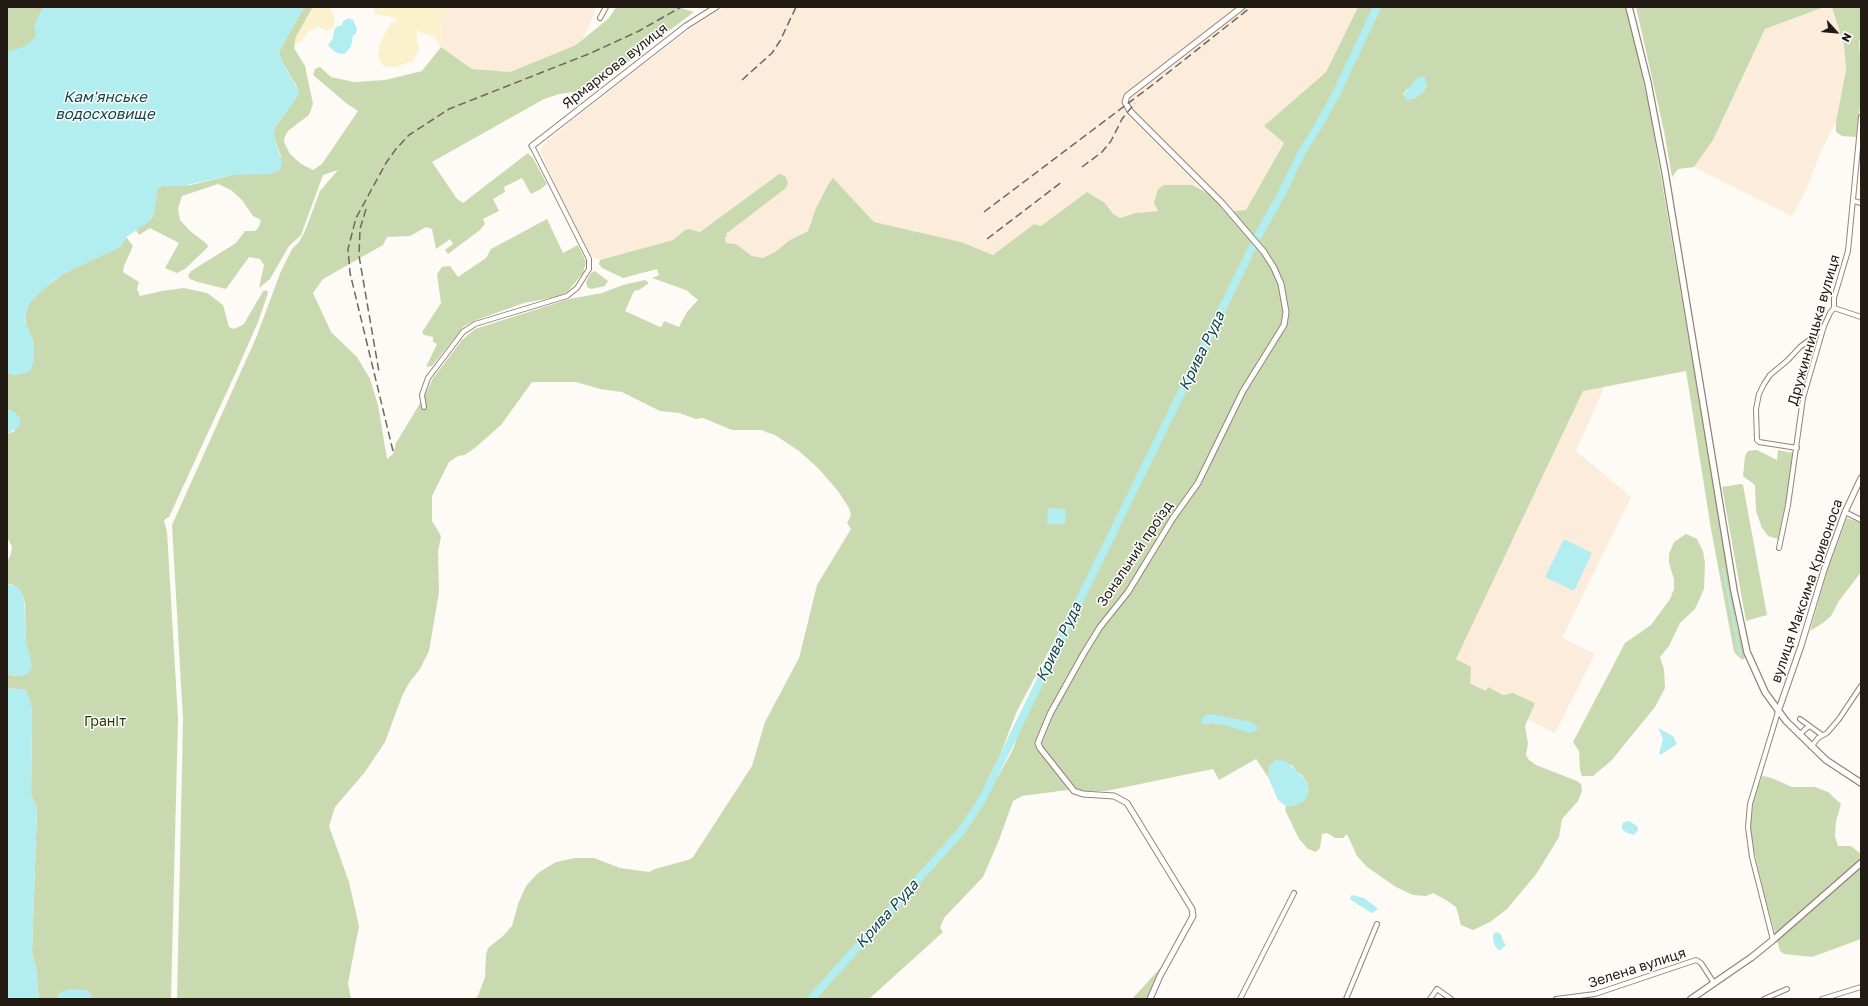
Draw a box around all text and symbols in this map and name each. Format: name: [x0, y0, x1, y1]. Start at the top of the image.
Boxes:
north arrow: [1816, 12, 1856, 52]
street label: Ярмаркова вулиця: [559, 20, 671, 112]
text: N: [1839, 31, 1855, 44]
water label: Кам'янське водосховище: [55, 88, 155, 123]
street label: Дружинницька вулиця: [1784, 253, 1844, 407]
water label: Крива Руда: [1175, 309, 1229, 393]
street label: вулиця Максима Кривоноса: [1768, 497, 1846, 685]
street label: Зональний проїзд: [1094, 498, 1176, 610]
water label: Крива Руда: [1032, 600, 1086, 684]
park label: Граніт: [84, 714, 126, 730]
water label: Крива Руда: [852, 876, 922, 952]
street label: Зелена вулиця: [1586, 944, 1688, 992]

